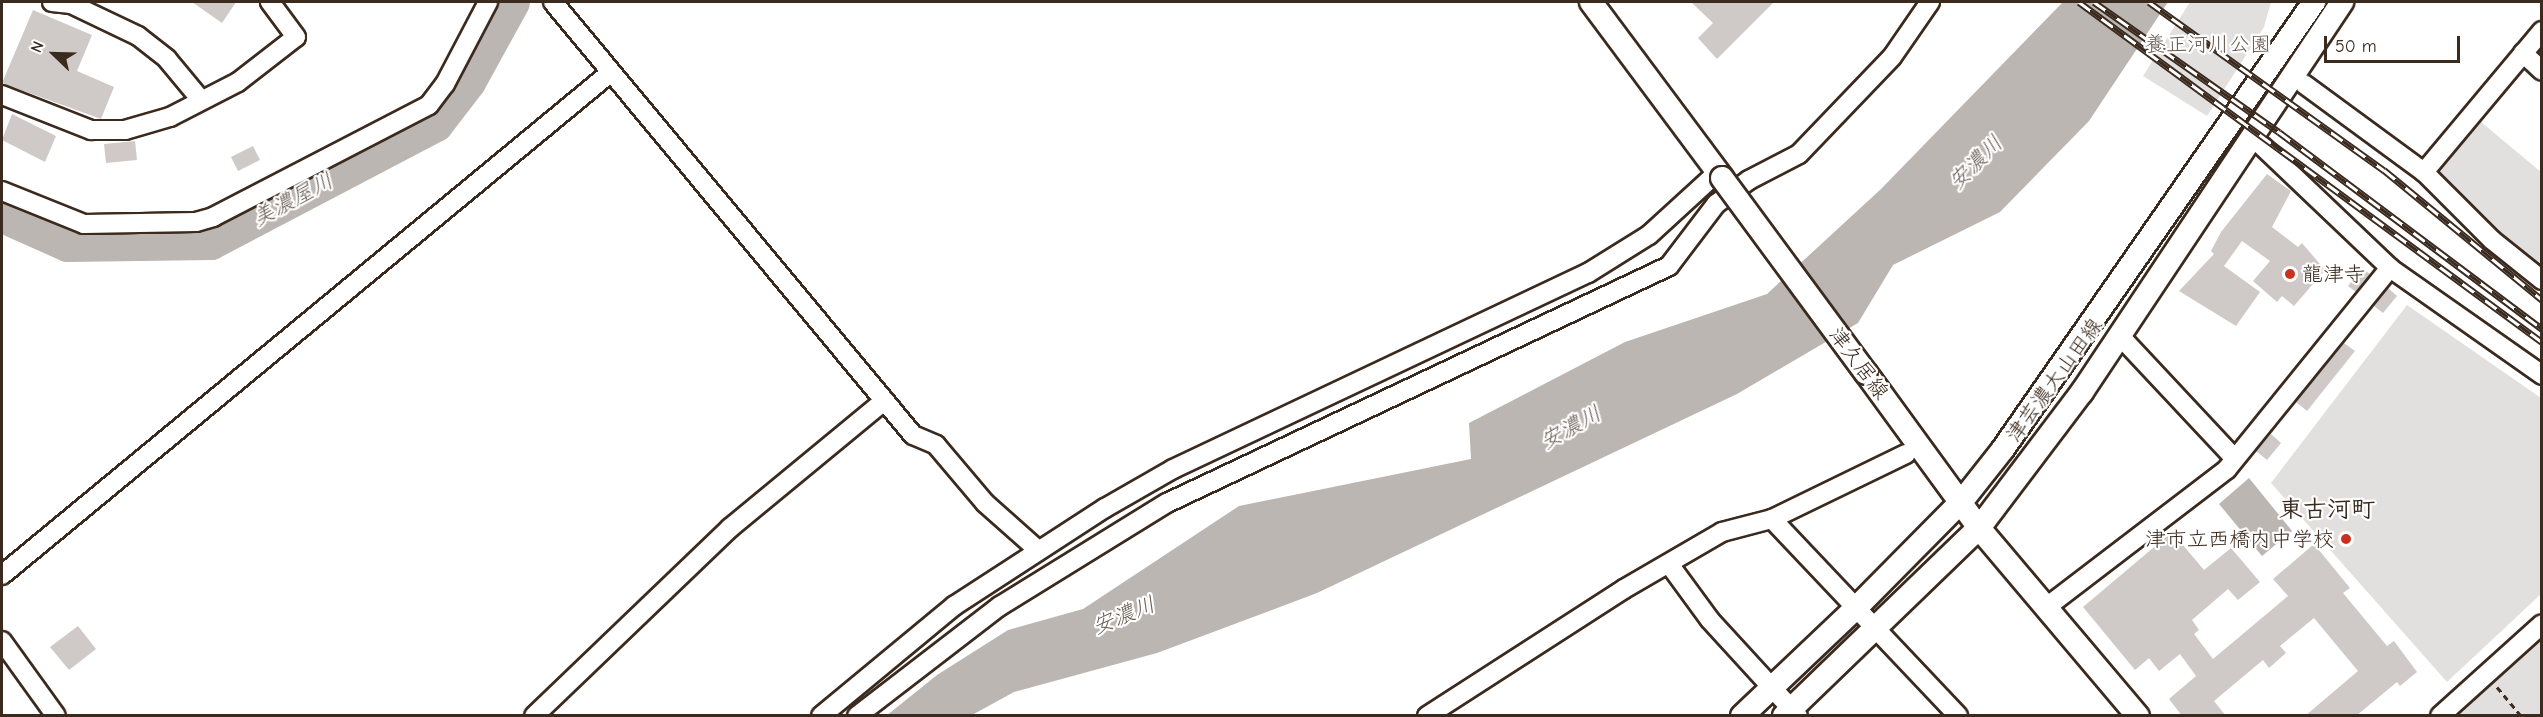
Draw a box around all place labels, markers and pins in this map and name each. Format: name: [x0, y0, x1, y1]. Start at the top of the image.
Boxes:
place label: 龍津寺: [2302, 261, 2365, 287]
marker: 龍津寺: [2283, 267, 2297, 281]
place label: 津市立西橋内中学校: [2145, 526, 2334, 552]
marker: 津市立西橋内中学校: [2339, 532, 2353, 546]

